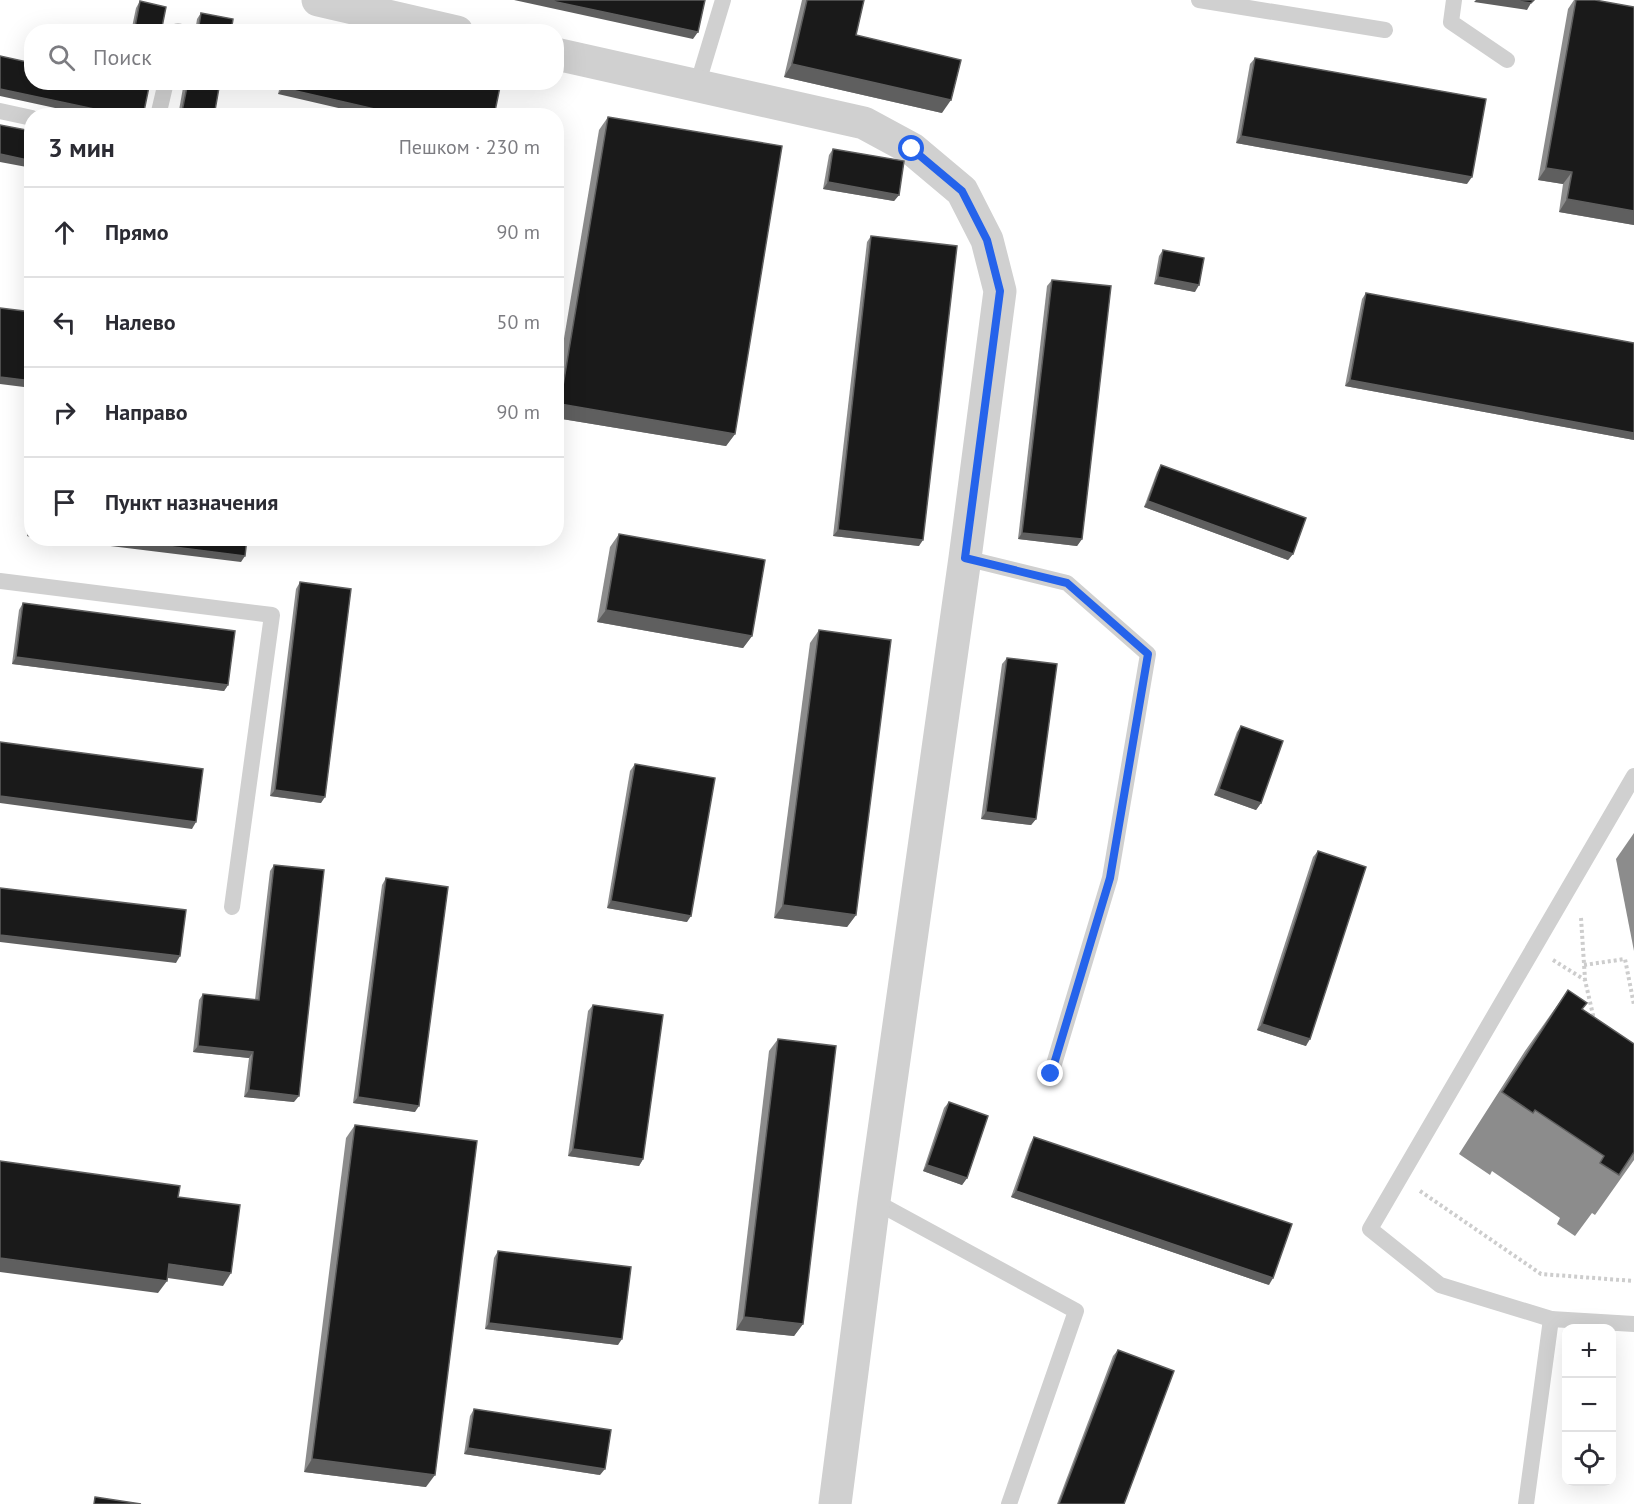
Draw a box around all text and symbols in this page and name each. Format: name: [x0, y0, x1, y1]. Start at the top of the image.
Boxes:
search box: [24, 24, 564, 90]
icon: search: [45, 41, 78, 74]
text: Поиск: [93, 43, 152, 71]
text: 3 мин: [48, 131, 115, 164]
text: Пешком · 230 m: [399, 134, 540, 160]
route start: [898, 135, 924, 161]
icon: ahead: [48, 216, 81, 249]
text: Прямо: [105, 218, 168, 246]
text: 90 m: [497, 219, 540, 245]
icon: left: [48, 306, 81, 339]
text: Налево: [105, 308, 176, 336]
text: 50 m: [497, 309, 540, 335]
icon: right: [48, 396, 81, 429]
text: Направо: [105, 398, 188, 426]
text: 90 m: [497, 399, 540, 425]
icon: arrive: [48, 486, 81, 519]
text: Пункт назначения: [105, 488, 278, 516]
route end: [1037, 1060, 1063, 1086]
map controls: [1562, 1324, 1616, 1486]
button: +: [1562, 1324, 1616, 1378]
button: −: [1562, 1378, 1616, 1432]
button: locate: [1562, 1432, 1616, 1486]

